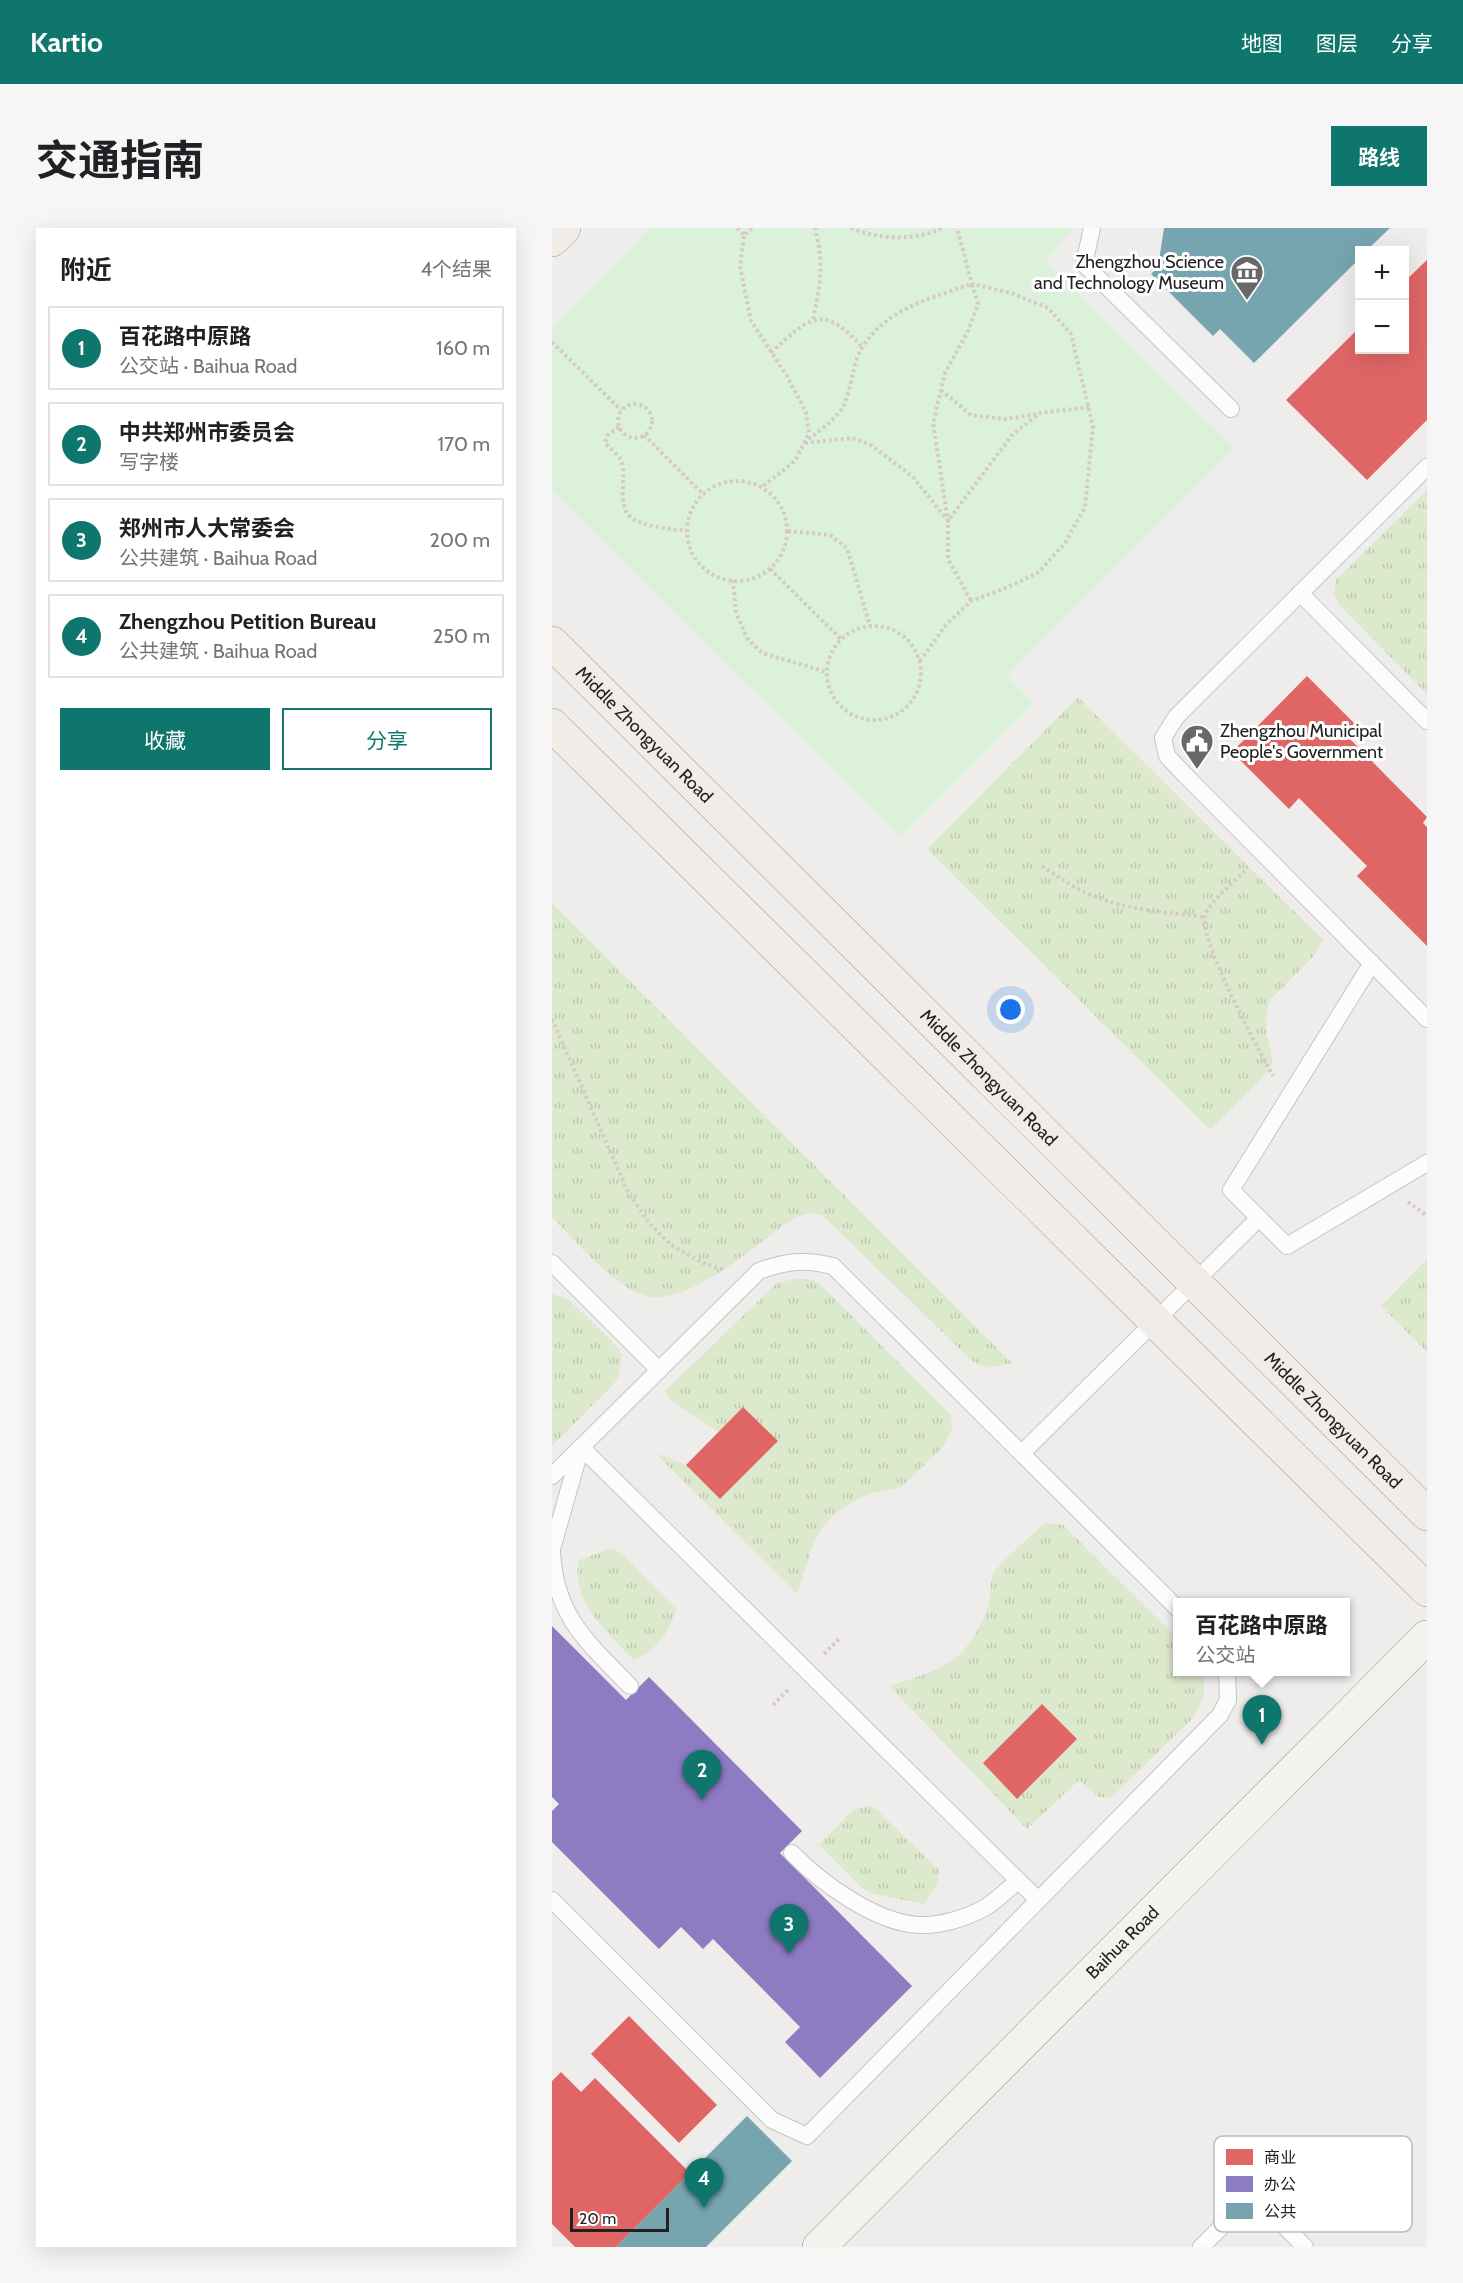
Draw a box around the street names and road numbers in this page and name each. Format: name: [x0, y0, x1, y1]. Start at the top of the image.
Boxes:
street label: Middle Zhongyuan Road: [571, 662, 717, 808]
street label: Middle Zhongyuan Road: [915, 1005, 1062, 1151]
street label: Middle Zhongyuan Road: [1260, 1348, 1406, 1493]
street label: Baihua Road: [1082, 1901, 1164, 1984]

